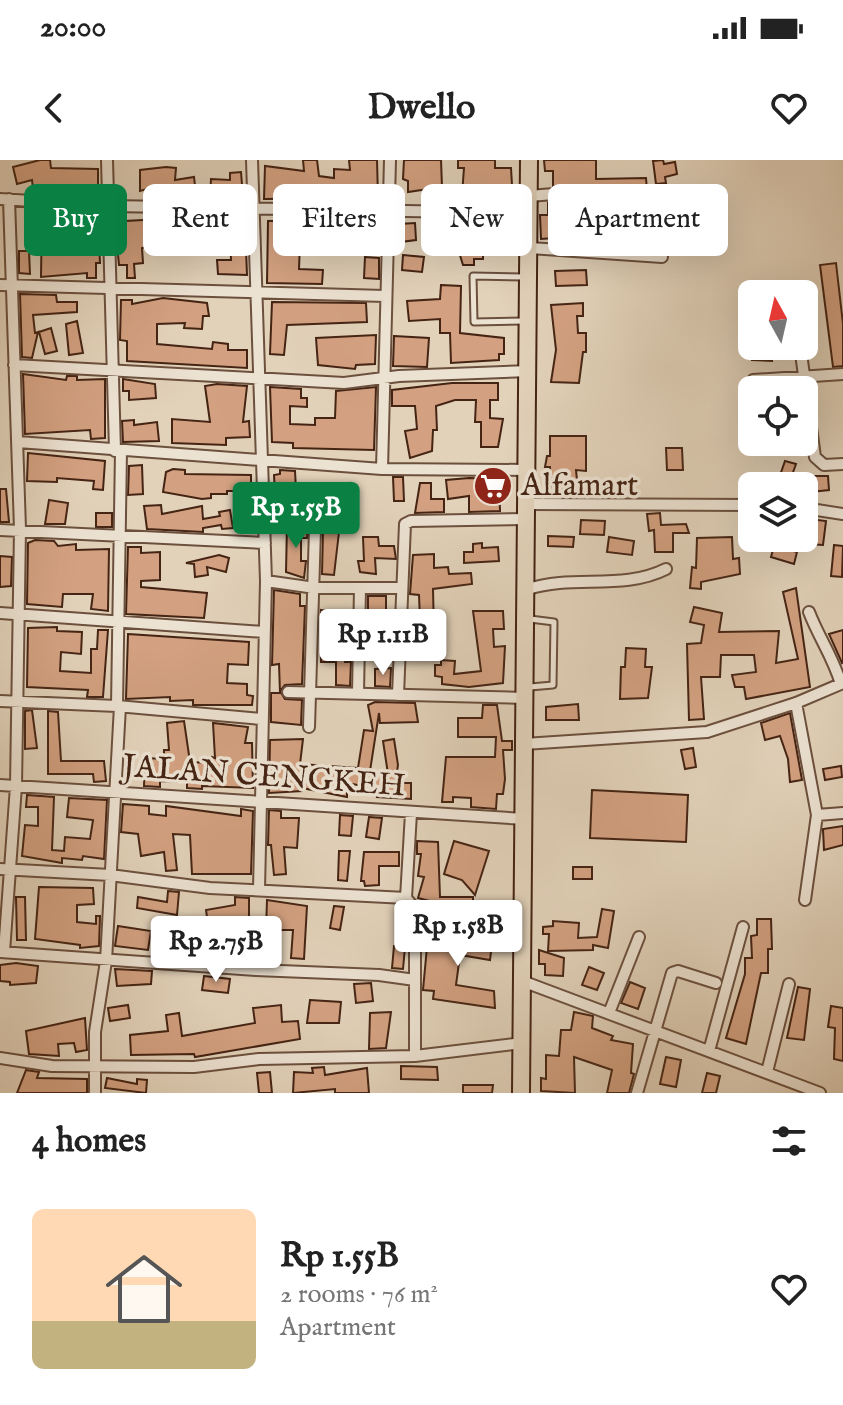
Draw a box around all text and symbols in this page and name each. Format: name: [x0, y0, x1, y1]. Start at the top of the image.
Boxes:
text: 20:00: [40, 9, 106, 47]
text: Dwello: [368, 85, 475, 131]
icon: back: [32, 86, 76, 130]
icon: heart: [767, 86, 811, 130]
chip: Buy: [24, 184, 127, 256]
chip: Rent: [143, 184, 257, 256]
chip: Filters: [273, 184, 405, 256]
chip: New: [421, 184, 532, 256]
chip: Apartment: [548, 184, 728, 256]
north arrow: [738, 280, 818, 360]
map controls: [738, 280, 818, 552]
button: locate: [738, 376, 818, 456]
supermarket icon: Alfamart: [472, 465, 514, 507]
place label: Alfamart: [520, 466, 638, 507]
button: layers: [738, 472, 818, 552]
pin: Rp 1.55B: [213, 482, 379, 550]
text: Rp 1.55B: [251, 491, 341, 524]
pin: Rp 1.11B: [300, 609, 466, 677]
text: Rp 1.11B: [337, 618, 429, 651]
street label: JALAN CENGKEH: [118, 746, 407, 807]
pin: Rp 1.58B: [375, 900, 541, 968]
text: Rp 1.58B: [412, 909, 504, 942]
pin: Rp 2.75B: [133, 916, 299, 984]
text: Rp 2.75B: [169, 925, 263, 958]
icon: filters: [767, 1119, 811, 1163]
text: 4 homes: [32, 1120, 146, 1163]
text: Rp 1.55B: [280, 1235, 399, 1278]
icon: home: [96, 1241, 192, 1337]
icon: heart: [767, 1267, 811, 1311]
text: 2 rooms · 76 m²: [280, 1278, 438, 1311]
text: Apartment: [280, 1311, 396, 1344]

